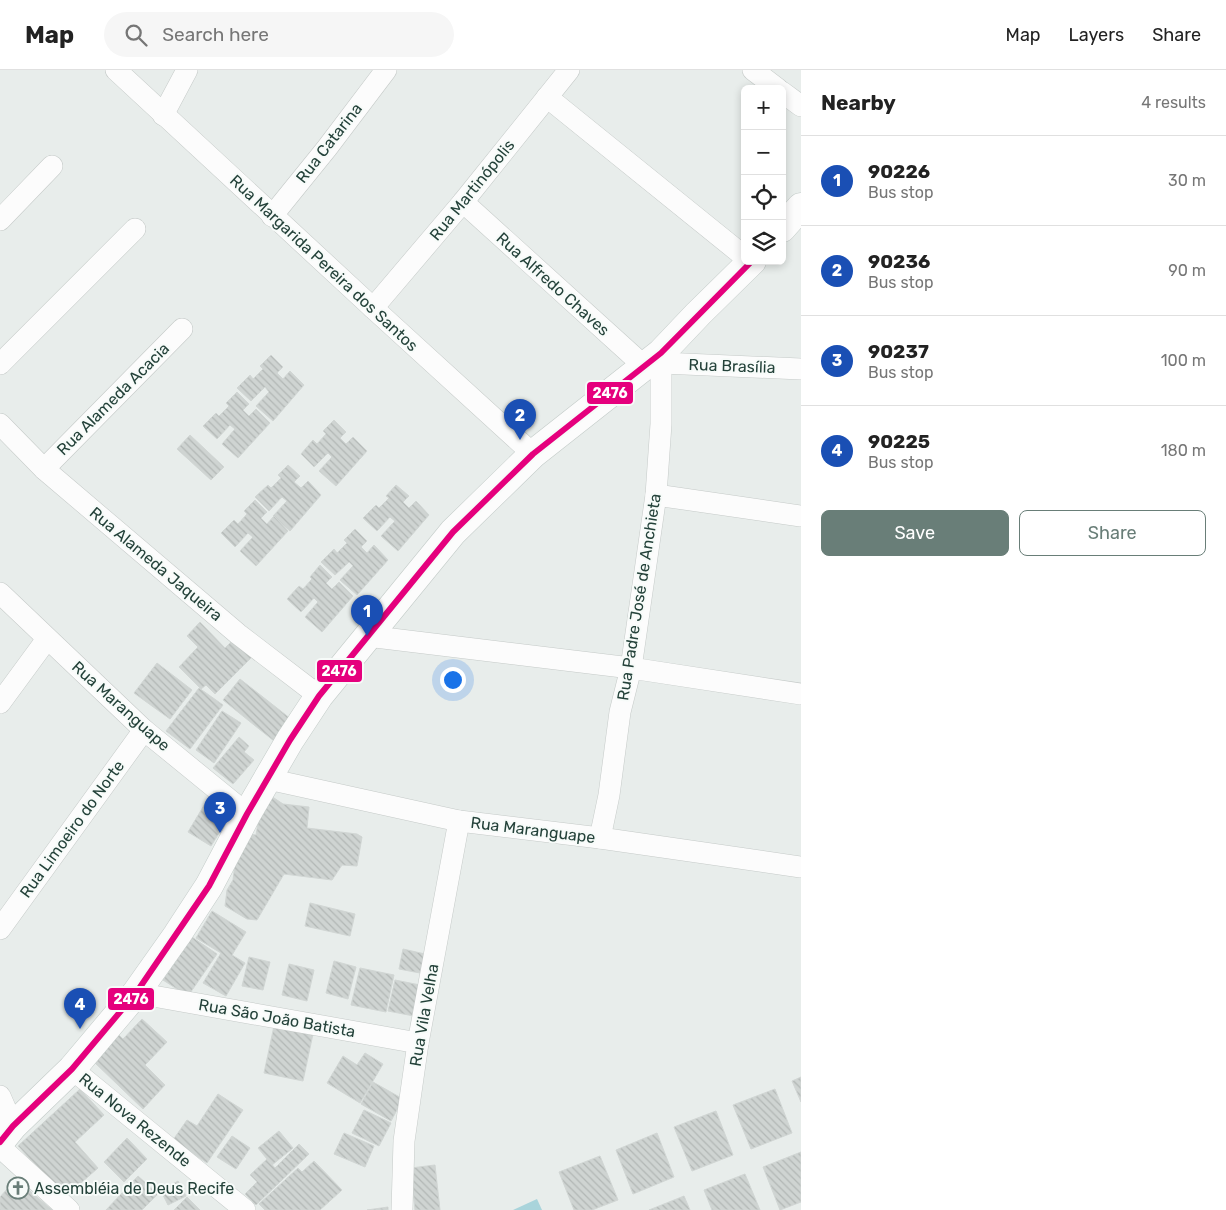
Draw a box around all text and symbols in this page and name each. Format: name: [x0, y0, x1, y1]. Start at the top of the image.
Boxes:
search box: [104, 12, 454, 57]
text: Map: [25, 21, 74, 49]
icon: search: [122, 21, 150, 49]
text: Search here: [162, 23, 269, 46]
text: Map: [1006, 24, 1041, 46]
text: Layers: [1069, 24, 1124, 46]
text: Share: [1152, 24, 1201, 46]
map controls: [741, 85, 786, 265]
button: +: [741, 85, 786, 130]
text: Nearby: [821, 90, 896, 115]
text: 4 results: [1141, 93, 1206, 112]
street label: Rua Catarina: [292, 99, 366, 187]
button: −: [741, 130, 786, 175]
street label: Rua Martinópolis: [426, 136, 518, 244]
text: 90226: [868, 160, 930, 183]
street label: Rua Margarida Pereira dos Santos: [226, 171, 422, 355]
text: 1: [833, 171, 841, 190]
text: 30 m: [1168, 171, 1206, 190]
button: locate: [741, 175, 786, 220]
text: Bus stop: [868, 183, 934, 202]
button: layers: [741, 220, 786, 265]
street label: Rua Alfredo Chaves: [493, 228, 613, 340]
text: 90236: [868, 250, 930, 273]
text: 2: [832, 261, 842, 280]
text: 90 m: [1168, 261, 1206, 280]
text: Bus stop: [868, 273, 934, 292]
street label: Rua Alameda Acacia: [53, 339, 173, 459]
text: 90237: [868, 340, 929, 363]
text: 3: [832, 351, 842, 370]
text: 100 m: [1161, 351, 1206, 370]
street label: Rua Brasília: [688, 355, 776, 377]
text: Bus stop: [868, 363, 934, 382]
line badge: 2476: [586, 381, 634, 405]
text: 2476: [592, 385, 628, 402]
pin: 2: [504, 399, 536, 440]
text: 90225: [868, 430, 930, 453]
text: 4: [832, 441, 842, 460]
text: 180 m: [1161, 441, 1206, 460]
text: Bus stop: [868, 453, 934, 472]
street label: Rua Padre José de Anchieta: [613, 492, 665, 702]
street label: Rua Alameda Jaqueira: [86, 503, 226, 625]
button: Save: [821, 510, 1009, 556]
button: Share: [1019, 510, 1206, 556]
pin: 1: [351, 595, 383, 636]
street label: Rua Maranguape: [68, 657, 174, 755]
line badge: 2476: [316, 659, 363, 683]
text: 2476: [321, 663, 357, 680]
your location: [440, 667, 466, 693]
street label: Rua Limoeiro do Norte: [16, 757, 128, 901]
pin: 3: [204, 792, 236, 833]
street label: Rua Maranguape: [470, 813, 596, 847]
street label: Rua Vila Velha: [406, 962, 442, 1068]
line badge: 2476: [107, 987, 155, 1011]
pin: 4: [64, 988, 96, 1029]
text: 2476: [113, 991, 149, 1008]
street label: Rua São João Batista: [197, 995, 357, 1041]
street label: Rua Nova Rezende: [75, 1069, 195, 1171]
church icon: Assembléia de Deus Recife: [6, 1176, 30, 1200]
place label: Assembléia de Deus Recife: [34, 1179, 234, 1198]

